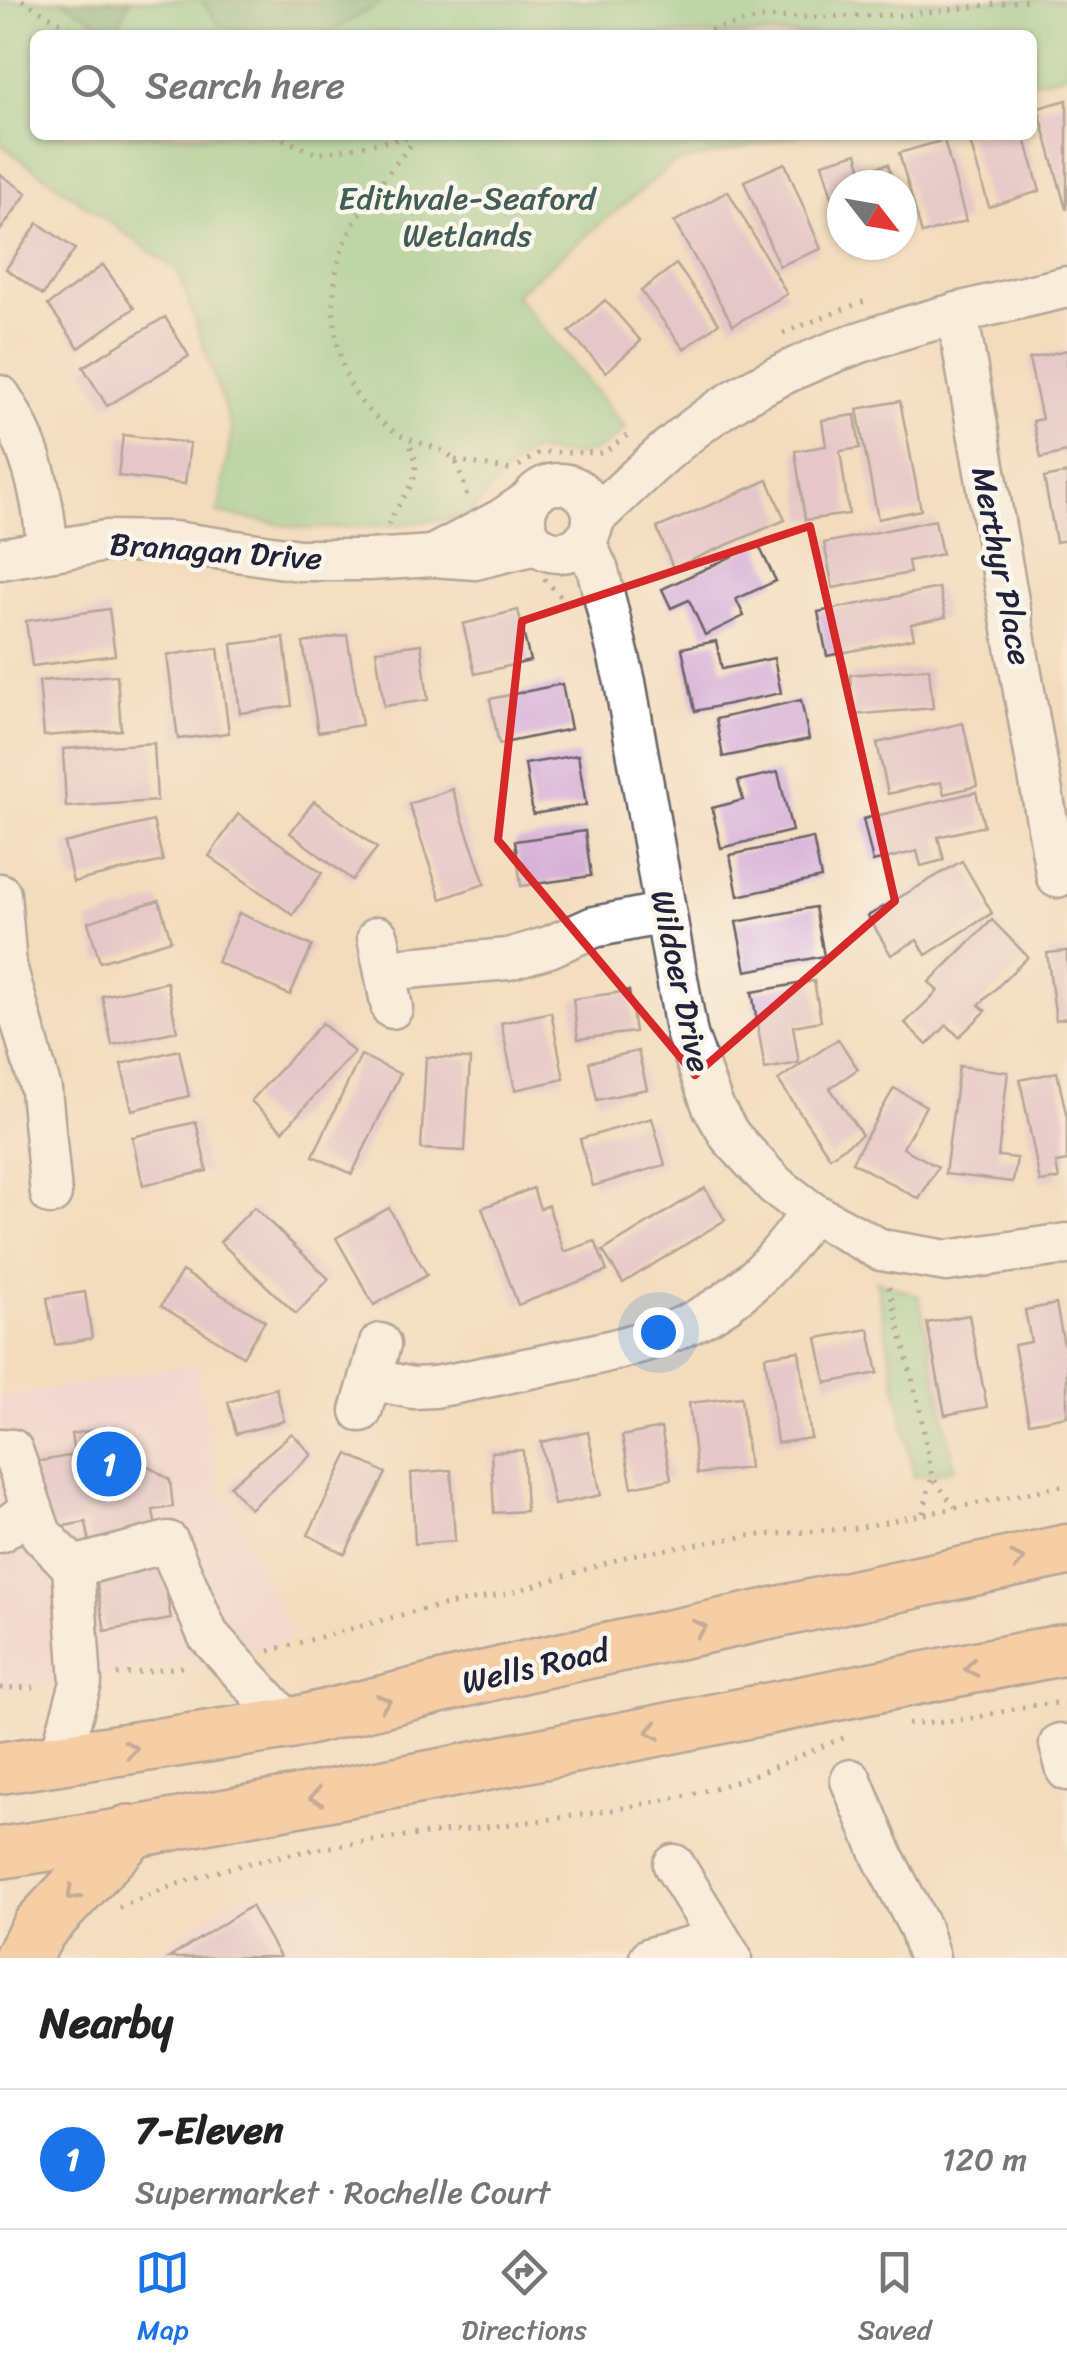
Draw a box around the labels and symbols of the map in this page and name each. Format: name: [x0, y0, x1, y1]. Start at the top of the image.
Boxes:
park label: Edithvale-Seaford Wetlands: [339, 170, 598, 264]
north arrow: [827, 170, 917, 260]
street label: Merthyr Place: [954, 462, 1049, 670]
street label: Branagan Drive: [108, 516, 324, 587]
street label: Wildoer Drive: [633, 885, 728, 1078]
your location: [633, 1307, 684, 1358]
pin: 1: [76, 1426, 142, 1502]
one-way arrow: [1009, 1551, 1026, 1572]
one-way arrow: [691, 1619, 708, 1640]
street label: Wells Road: [456, 1621, 616, 1711]
one-way arrow: [963, 1657, 980, 1678]
one-way arrow: [375, 1692, 392, 1713]
one-way arrow: [644, 1720, 661, 1741]
one-way arrow: [123, 1739, 139, 1760]
one-way arrow: [308, 1786, 325, 1807]
one-way arrow: [67, 1882, 85, 1900]

